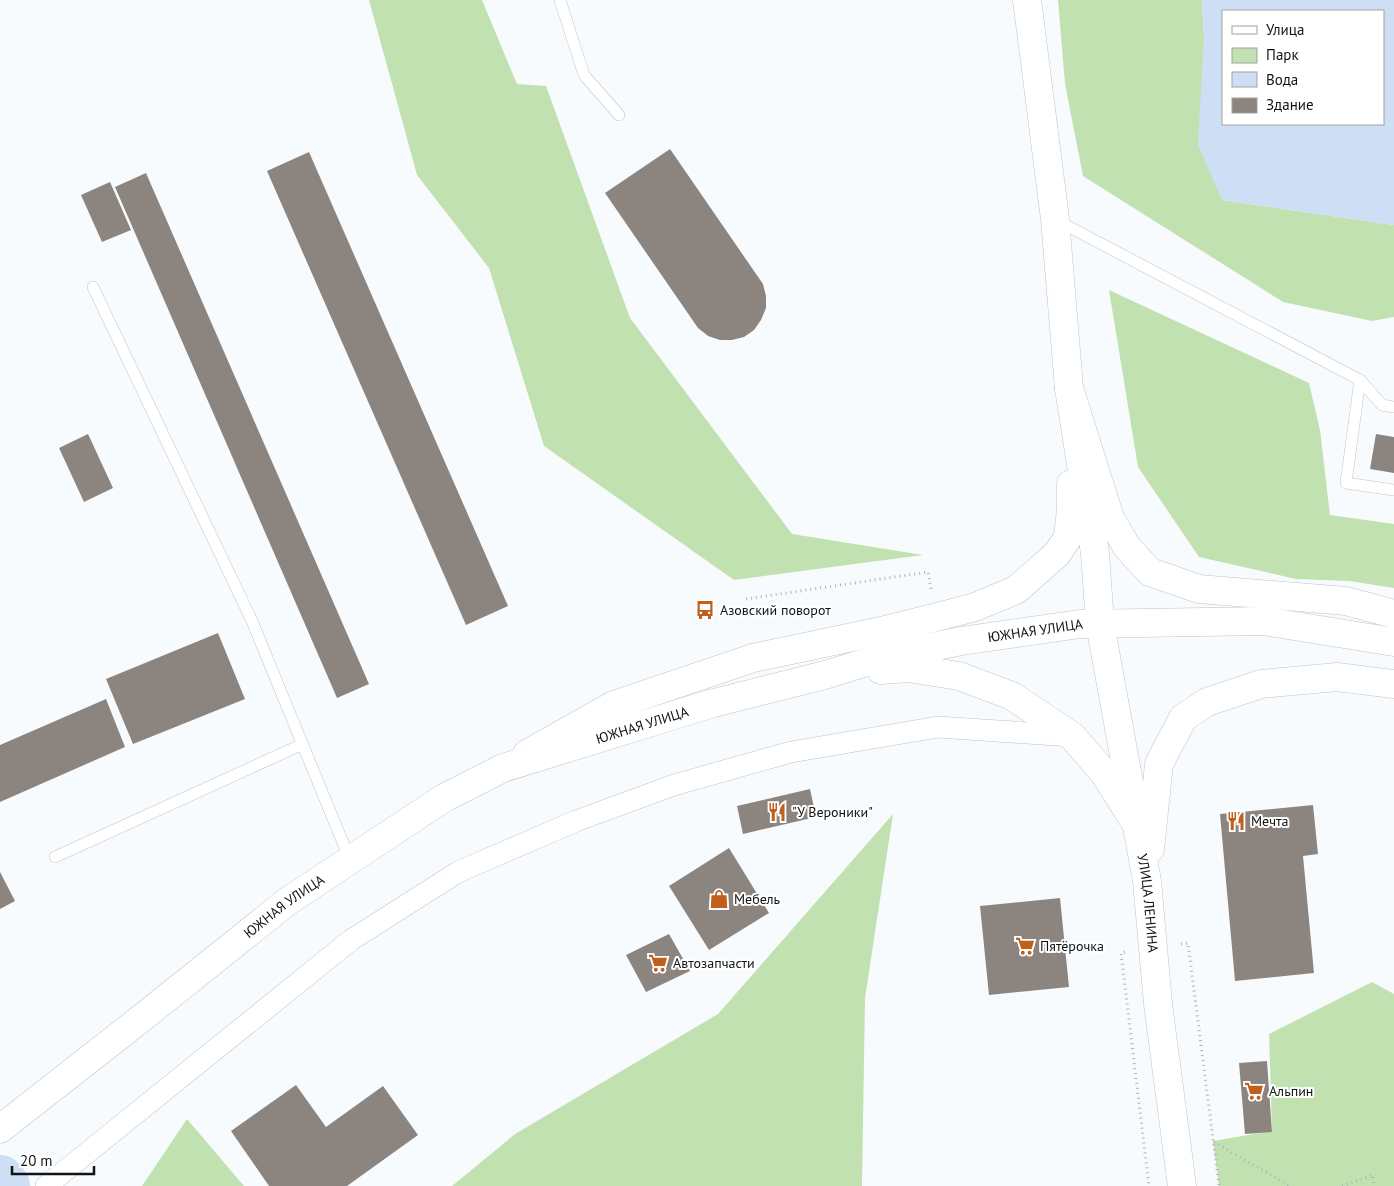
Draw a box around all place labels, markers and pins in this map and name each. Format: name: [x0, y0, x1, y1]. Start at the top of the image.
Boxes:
bus stop icon: Азовский поворот: [694, 599, 716, 621]
place label: Азовский поворот: [720, 601, 831, 619]
restaurant icon: "У Вероники": [766, 801, 788, 823]
place label: "У Вероники": [792, 803, 873, 821]
restaurant icon: Мечта: [1225, 810, 1247, 832]
place label: Мечта: [1251, 812, 1289, 830]
shop icon: Мебель: [708, 888, 730, 910]
place label: Мебель: [734, 890, 781, 908]
supermarket icon: Пятёрочка: [1014, 935, 1036, 957]
place label: Пятёрочка: [1040, 937, 1104, 955]
supermarket icon: Автозапчасти: [647, 952, 669, 974]
place label: Автозапчасти: [673, 954, 755, 972]
supermarket icon: Альпин: [1243, 1080, 1265, 1102]
place label: Альпин: [1269, 1082, 1313, 1100]

